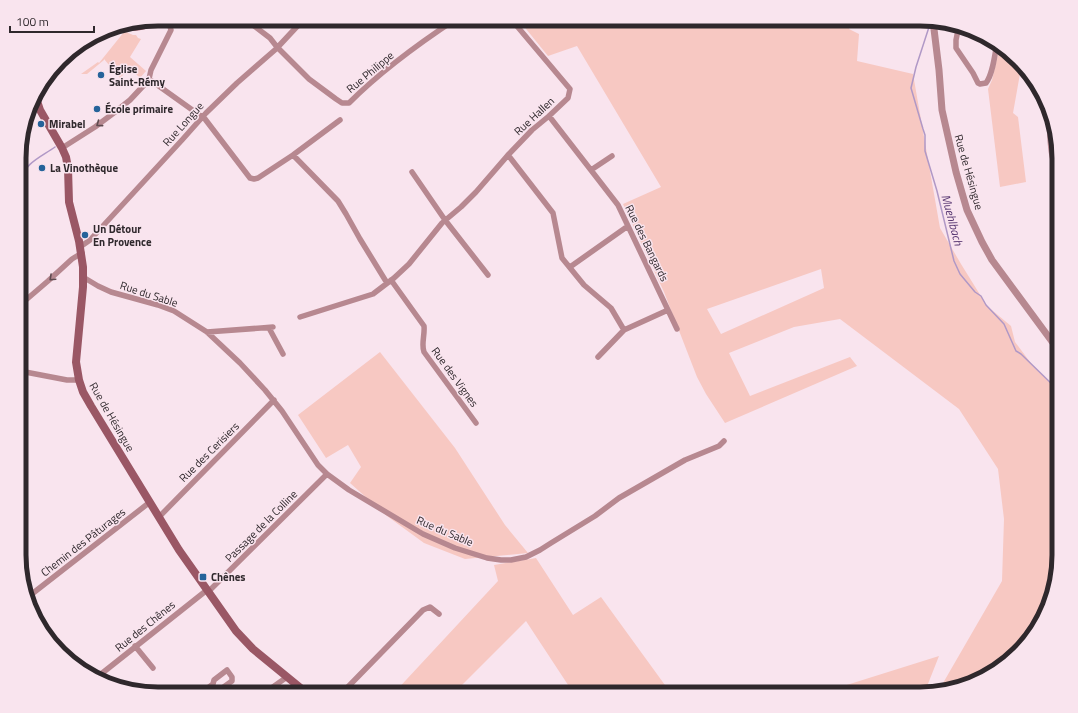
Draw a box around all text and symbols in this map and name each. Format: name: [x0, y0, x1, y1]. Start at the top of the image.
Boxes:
scale bar: [10, 8, 94, 34]
text: 100 m: [16, 12, 49, 31]
street label: Rue Philippe: [343, 47, 398, 97]
place label: Église Saint-Rémy: [109, 61, 166, 90]
marker: Église Saint-Rémy: [96, 70, 106, 80]
street label: Rue Hallen: [510, 93, 558, 139]
street label: Rue Longue: [159, 98, 207, 150]
place label: École primaire: [105, 101, 173, 117]
marker: École primaire: [92, 104, 102, 114]
place label: Mirabel: [49, 116, 86, 132]
marker: Mirabel: [36, 119, 46, 129]
one-way arrow: [96, 119, 103, 127]
street label: Rue de Hésingue: [951, 132, 988, 212]
place label: La Vinothèque: [50, 160, 118, 176]
marker: La Vinothèque: [37, 163, 47, 173]
water label: Muehlbach: [937, 192, 969, 249]
street label: Rue des Bangards: [622, 202, 672, 284]
place label: Un Détour En Provence: [93, 221, 152, 250]
marker: Un Détour En Provence: [80, 230, 90, 240]
one-way arrow: [49, 273, 57, 280]
street label: Rue du Sable: [118, 277, 180, 311]
street label: Rue des Vignes: [428, 344, 482, 410]
street label: Rue de Hésingue: [86, 379, 139, 455]
street label: Rue des Cerisiers: [175, 418, 243, 486]
street label: Passage de la Colline: [221, 486, 301, 566]
street label: Chemin des Pâturages: [37, 504, 129, 580]
street label: Rue du Sable: [414, 512, 476, 550]
place label: Chênes: [211, 569, 246, 585]
marker: Chênes: [198, 572, 208, 582]
street label: Rue des Chênes: [111, 597, 179, 655]

